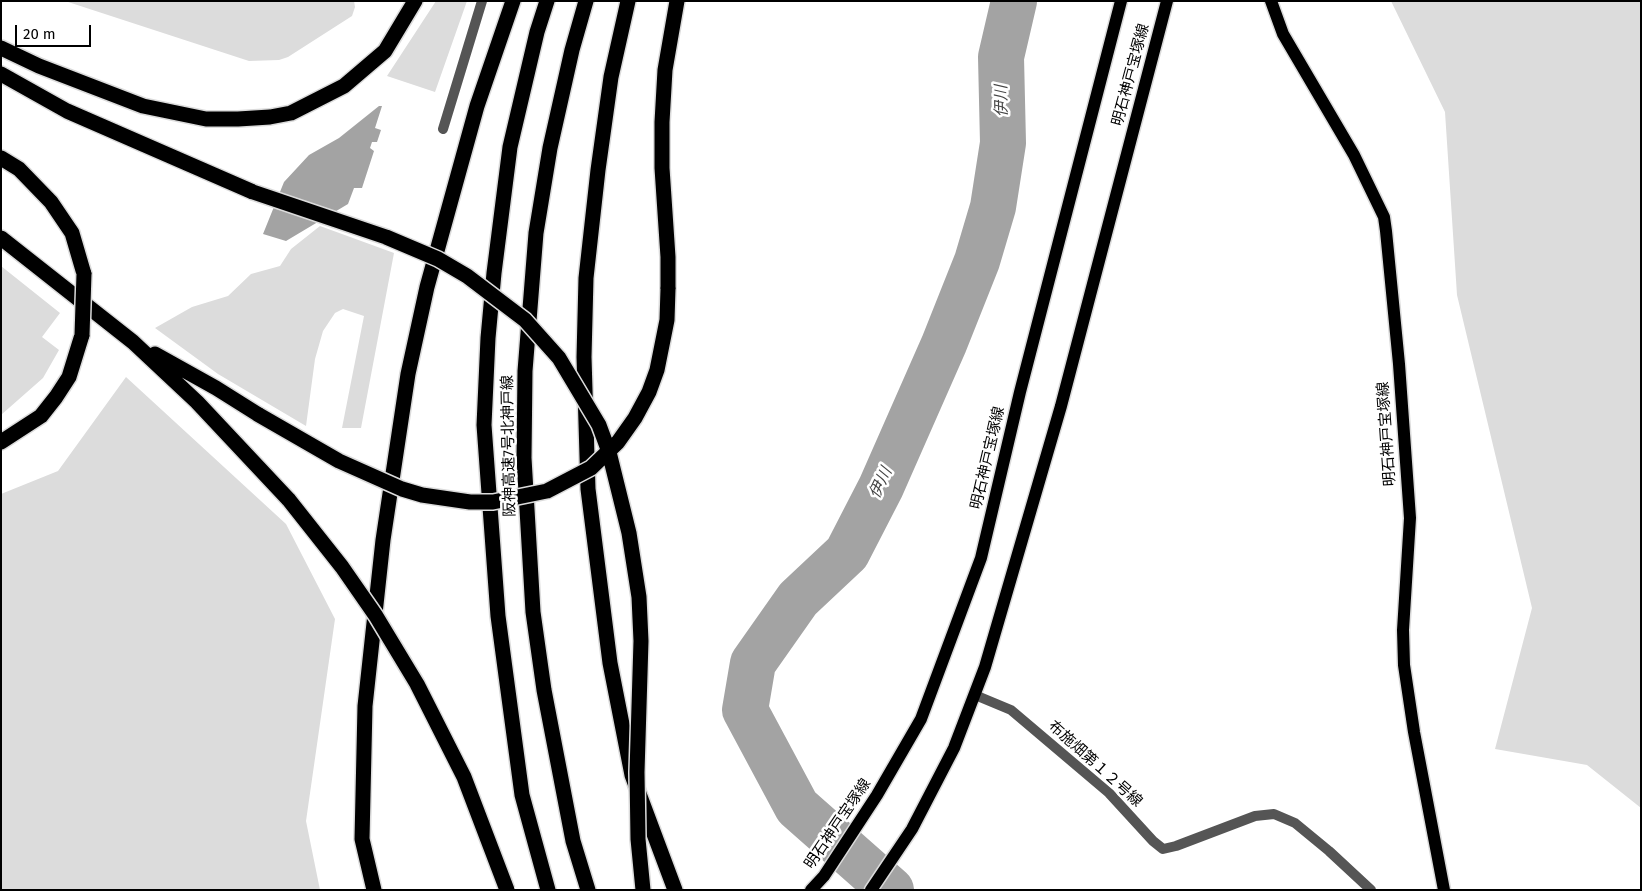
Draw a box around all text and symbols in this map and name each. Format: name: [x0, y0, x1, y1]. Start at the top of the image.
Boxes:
scale bar: [18, 15, 94, 47]
street label: 明石神戸宝塚線: [1109, 22, 1153, 128]
text: 20 m: [23, 25, 56, 43]
water label: 伊川: [992, 85, 1012, 117]
street label: 阪神高速7号北神戸線: [499, 375, 519, 517]
street label: 明石神戸宝塚線: [1374, 381, 1400, 487]
street label: 明石神戸宝塚線: [967, 405, 1009, 511]
water label: 伊川: [866, 464, 896, 502]
street label: 布施畑第１２号線: [1044, 717, 1146, 811]
street label: 明石神戸宝塚線: [801, 775, 875, 873]

